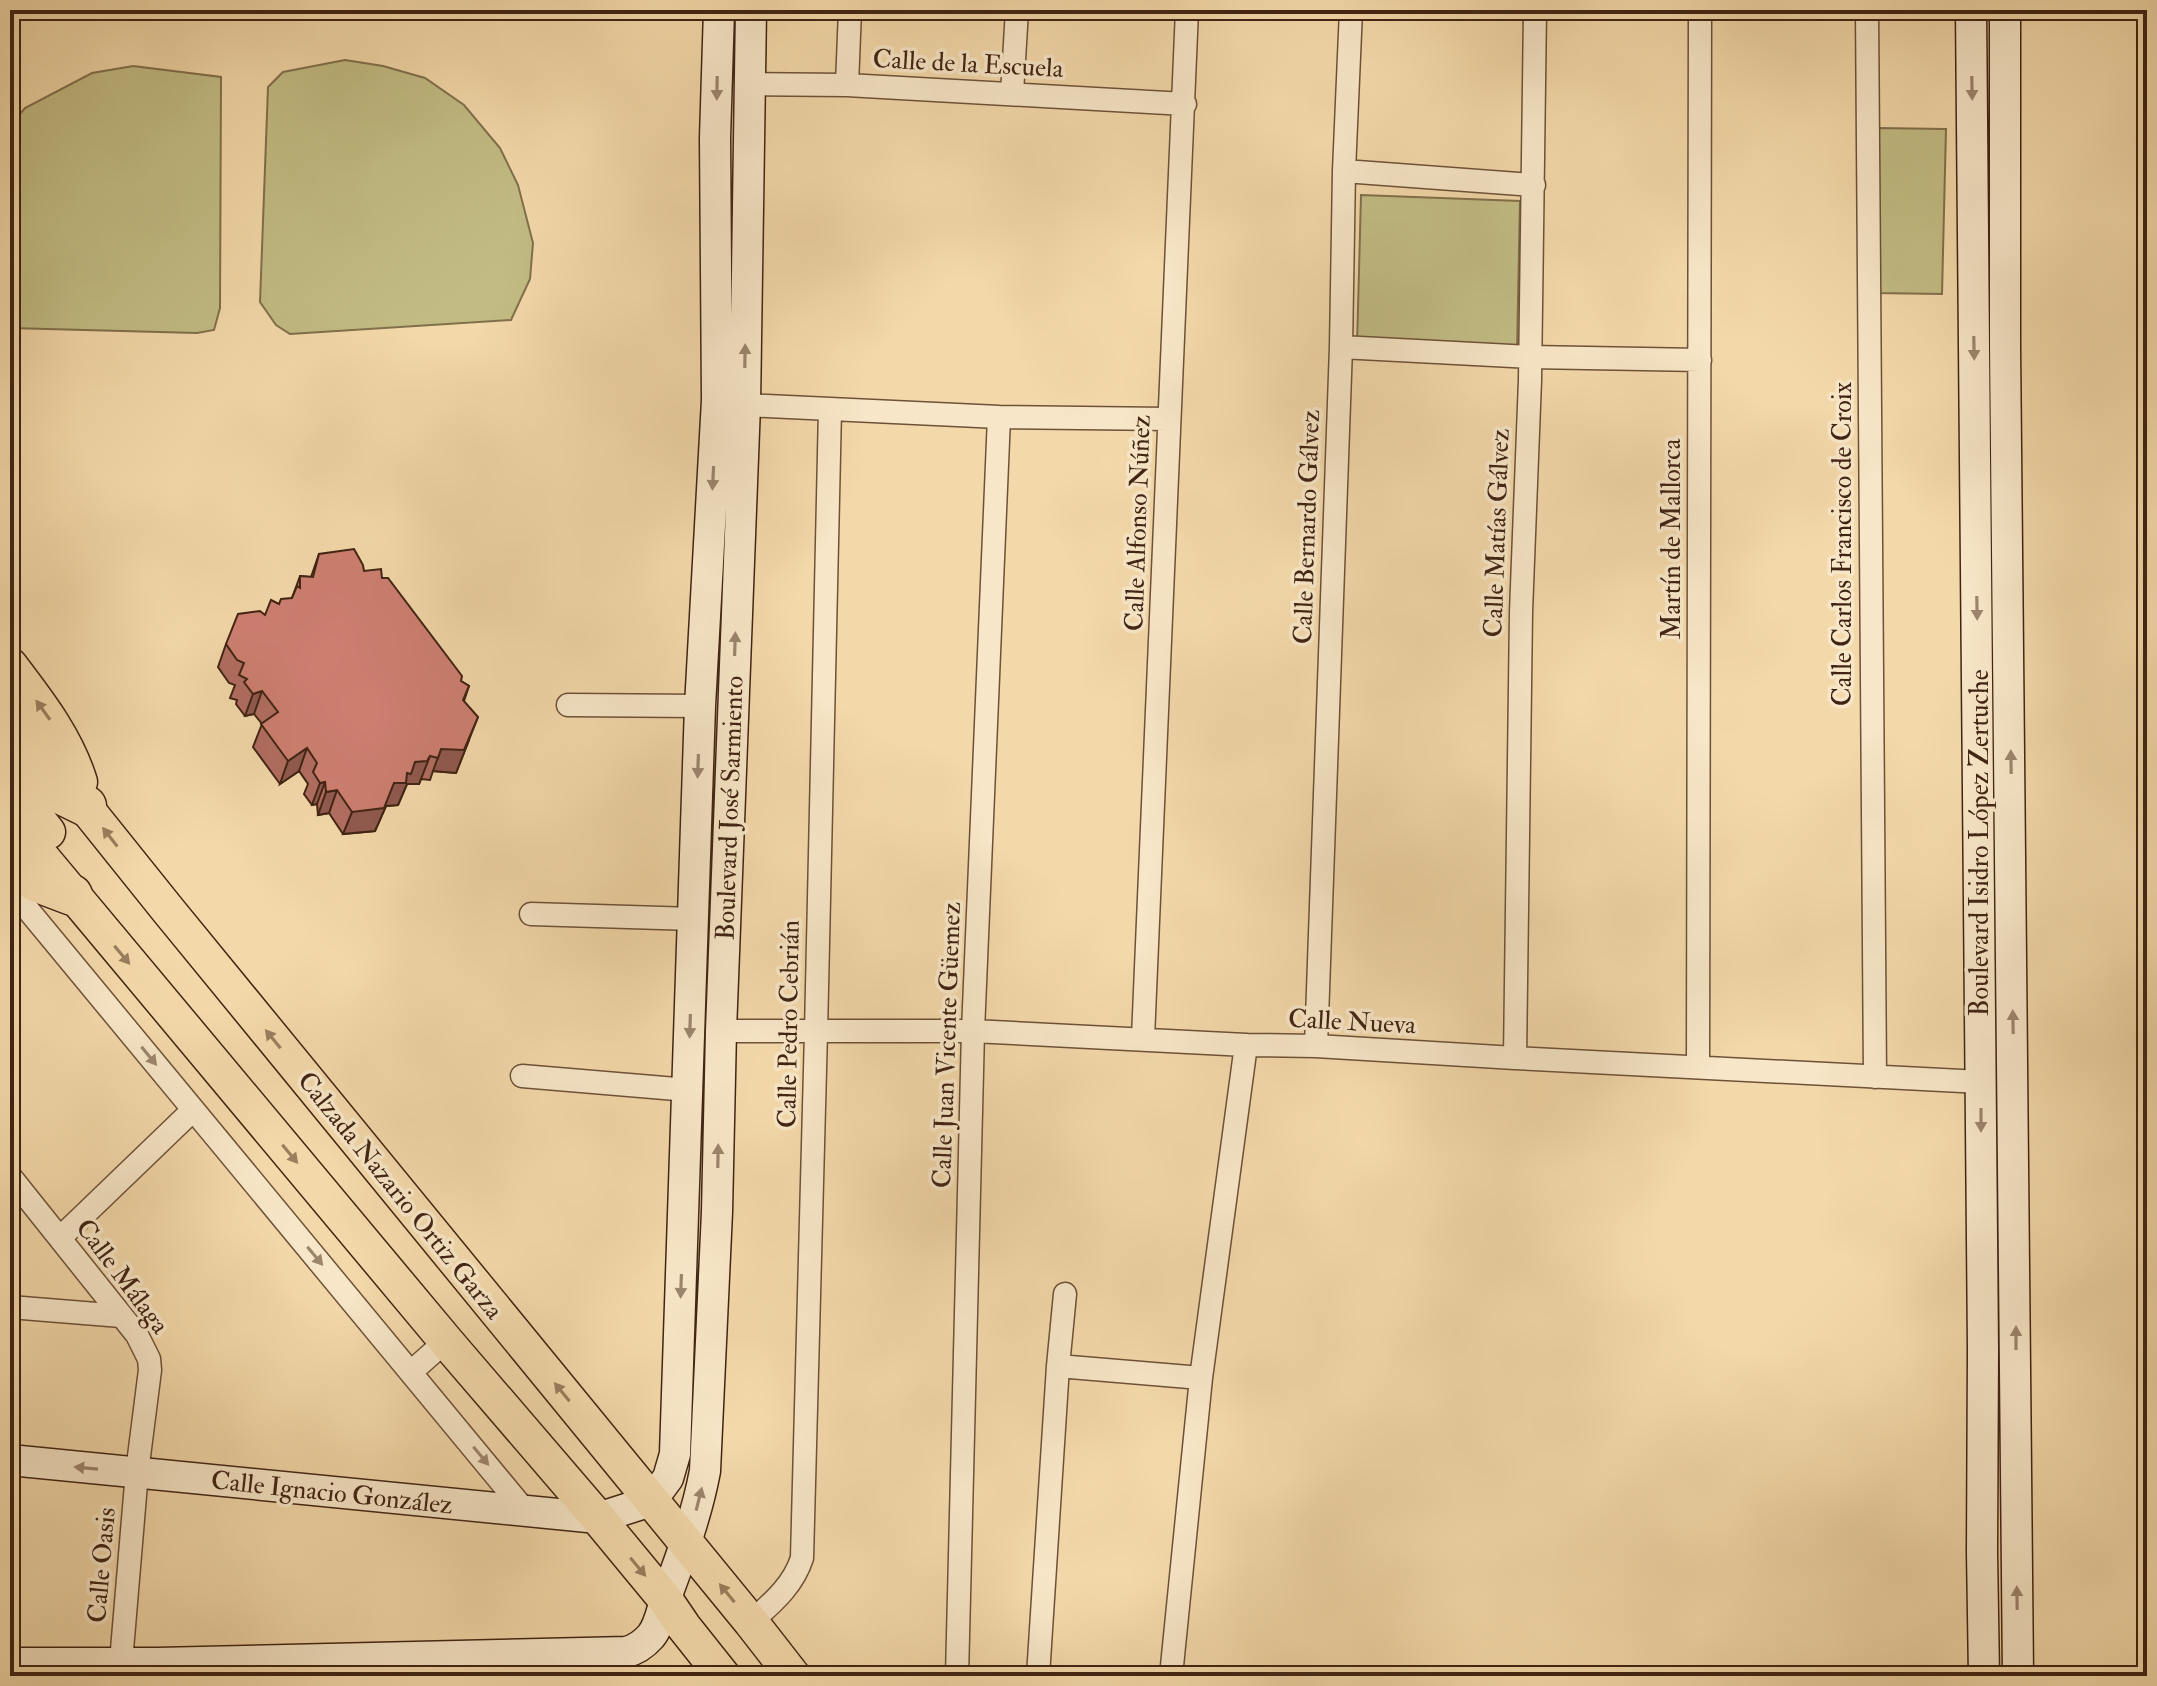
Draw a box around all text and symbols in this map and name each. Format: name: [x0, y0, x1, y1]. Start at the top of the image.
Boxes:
street label: Calle de la Escuela: [872, 43, 1064, 85]
one-way arrow: [710, 76, 723, 101]
one-way arrow: [1966, 76, 1978, 101]
one-way arrow: [1968, 336, 1980, 361]
one-way arrow: [739, 343, 751, 368]
street label: Calle Carlos Francisco de Croix: [1827, 381, 1859, 706]
street label: Calle Bernardo Gálvez: [1287, 409, 1327, 645]
street label: Calle Alfonso Núñez: [1118, 414, 1158, 632]
street label: Calle Matías Gálvez: [1477, 428, 1517, 638]
street label: Martín de Mallorca: [1656, 438, 1688, 639]
one-way arrow: [706, 466, 719, 491]
one-way arrow: [1971, 596, 1983, 621]
one-way arrow: [729, 631, 742, 656]
street label: Boulevard Isidro López Zertuche: [1964, 669, 1997, 1017]
street label: Boulevard José Sarmiento: [709, 675, 751, 941]
one-way arrow: [35, 699, 51, 721]
one-way arrow: [2004, 749, 2017, 774]
one-way arrow: [692, 754, 705, 779]
one-way arrow: [103, 827, 119, 847]
street label: Calle Juan Vicente Güemez: [926, 901, 968, 1189]
street label: Calle Pedro Cebrián: [771, 920, 807, 1128]
one-way arrow: [113, 945, 130, 965]
street label: Calle Nueva: [1287, 1003, 1417, 1041]
one-way arrow: [2007, 1009, 2019, 1034]
one-way arrow: [684, 1014, 697, 1039]
one-way arrow: [265, 1029, 282, 1049]
one-way arrow: [140, 1046, 156, 1066]
street label: Calzada Nazario Ortiz Garza: [290, 1065, 510, 1326]
one-way arrow: [1975, 1108, 1987, 1133]
one-way arrow: [712, 1143, 724, 1168]
one-way arrow: [281, 1144, 298, 1164]
street label: Calle Málaga: [69, 1213, 176, 1341]
one-way arrow: [306, 1246, 323, 1266]
one-way arrow: [675, 1274, 688, 1299]
one-way arrow: [2010, 1325, 2022, 1350]
one-way arrow: [554, 1382, 571, 1402]
one-way arrow: [472, 1446, 489, 1467]
one-way arrow: [74, 1461, 99, 1474]
street label: Calle Ignacio González: [209, 1464, 455, 1522]
one-way arrow: [693, 1486, 706, 1511]
street label: Calle Oasis: [81, 1506, 123, 1624]
one-way arrow: [629, 1556, 646, 1576]
one-way arrow: [719, 1583, 736, 1603]
one-way arrow: [2011, 1585, 2023, 1610]

